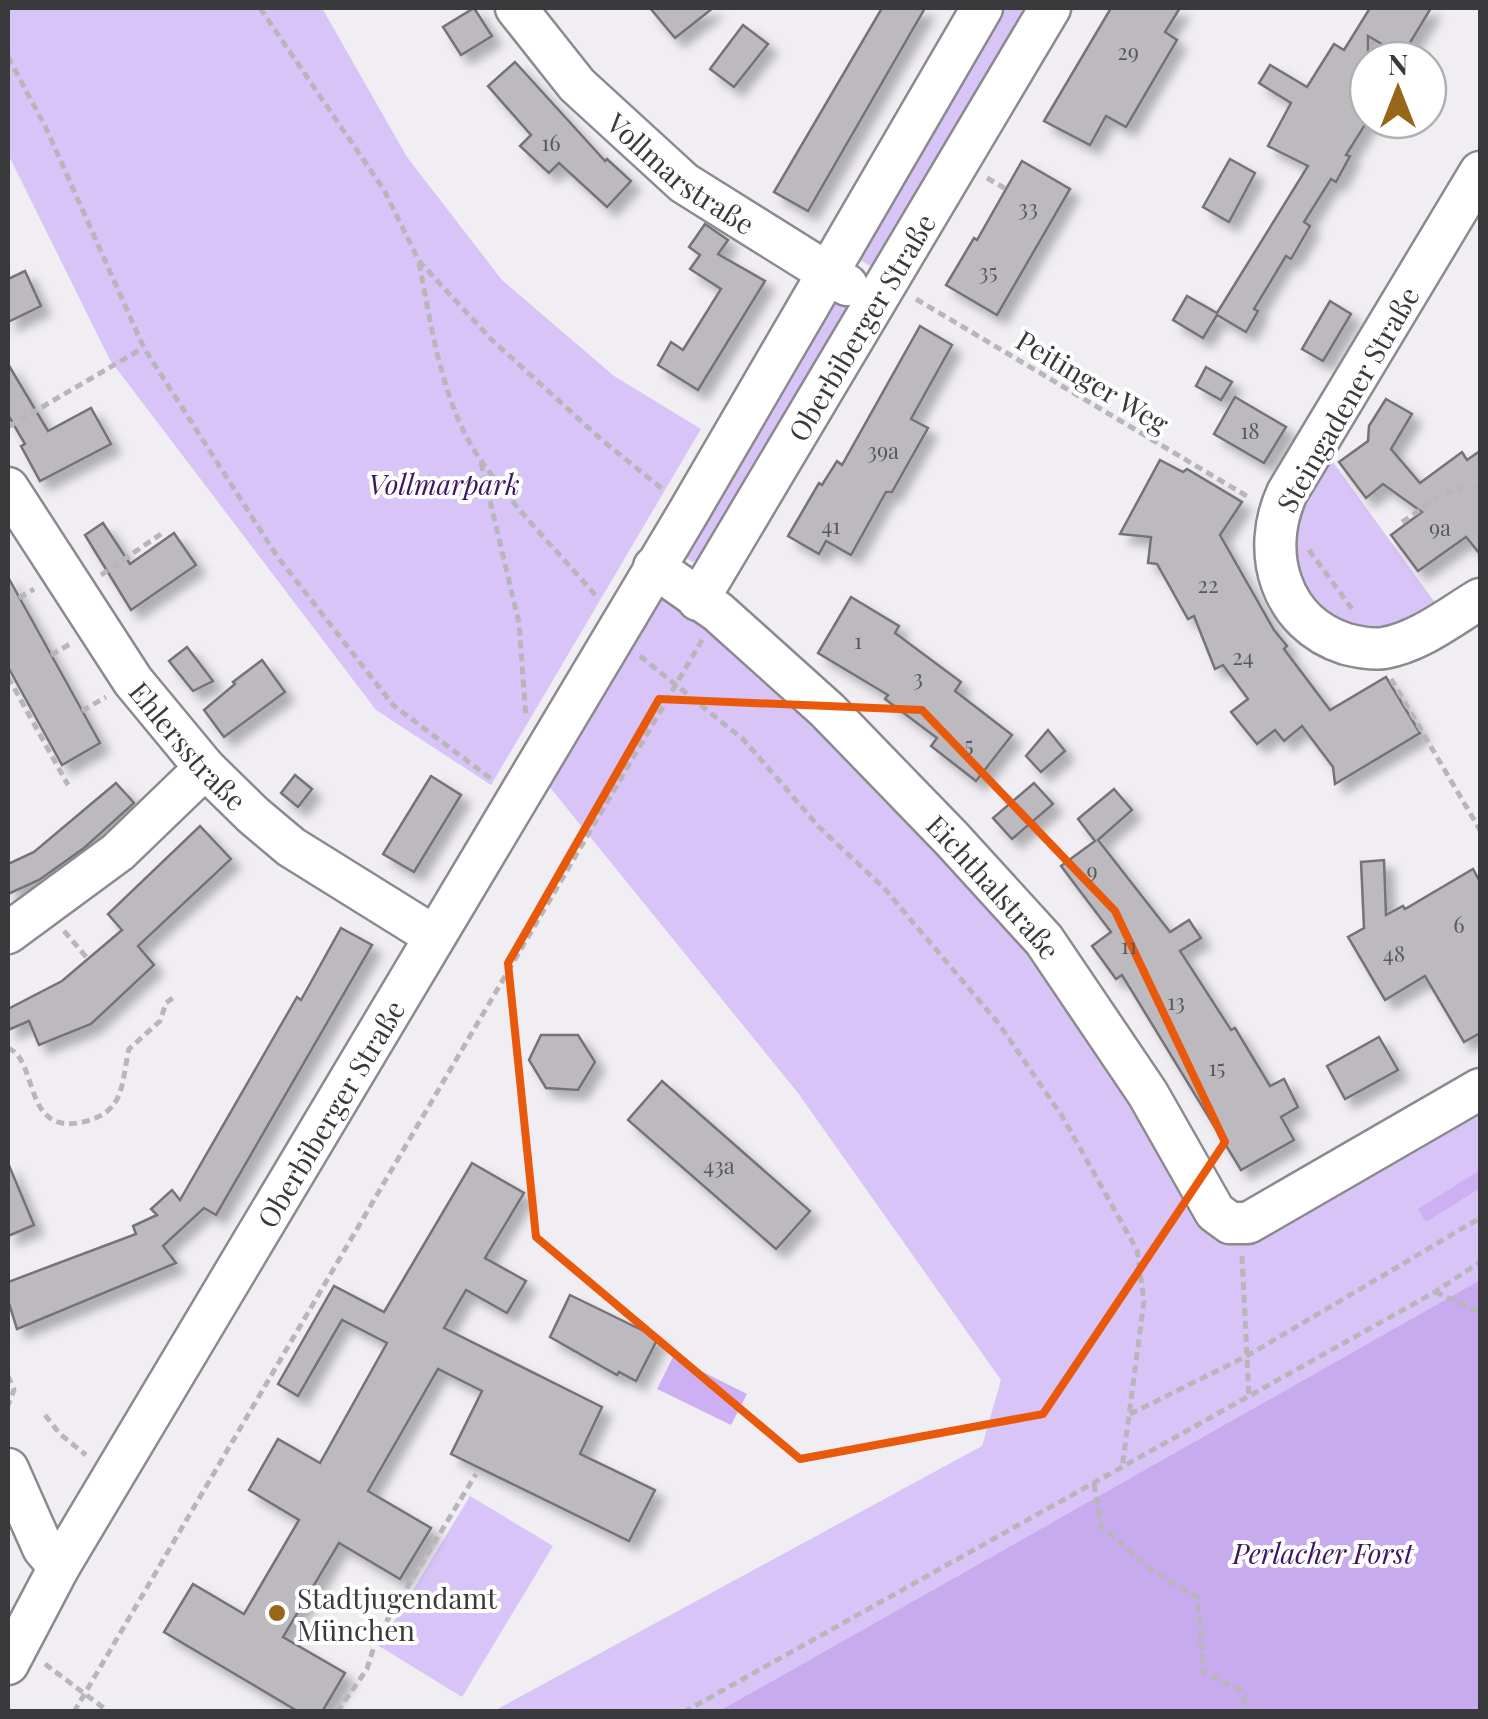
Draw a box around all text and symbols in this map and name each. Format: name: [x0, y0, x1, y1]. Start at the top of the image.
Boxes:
house number: 29: [1117, 36, 1139, 66]
north arrow: [1348, 40, 1448, 140]
text: N: [1388, 45, 1408, 82]
street label: Vollmarstraße: [599, 103, 762, 241]
house number: 16: [541, 127, 561, 157]
house number: 33: [1018, 192, 1038, 222]
street label: Oberbiberger Straße: [779, 206, 942, 447]
house number: 35: [978, 256, 998, 286]
street label: Steingadener Straße: [1267, 280, 1427, 518]
street label: Peitinger Weg: [1010, 321, 1176, 441]
house number: 18: [1240, 415, 1260, 445]
house number: 39a: [867, 435, 899, 465]
park label: Vollmarpark: [368, 465, 520, 502]
house number: 41: [821, 510, 841, 540]
house number: 9a: [1429, 512, 1451, 542]
house number: 22: [1197, 569, 1219, 599]
house number: 1: [854, 625, 862, 655]
house number: 24: [1232, 641, 1254, 671]
house number: 3: [913, 662, 923, 692]
street label: Ehlersstraße: [122, 673, 255, 818]
house number: 5: [964, 729, 974, 759]
street label: Eichthalstraße: [919, 806, 1070, 966]
house number: 9: [1086, 855, 1098, 885]
house number: 6: [1453, 909, 1465, 939]
house number: 11: [1121, 930, 1137, 960]
house number: 48: [1383, 938, 1405, 968]
house number: 13: [1167, 986, 1185, 1016]
street label: Oberbiberger Straße: [248, 993, 412, 1234]
house number: 15: [1208, 1052, 1226, 1082]
house number: 43a: [703, 1150, 735, 1180]
park label: Perlacher Forst: [1231, 1534, 1415, 1571]
place label: Stadtjugendamt München: [297, 1579, 498, 1648]
marker: Stadtjugendamt München: [266, 1602, 288, 1624]

